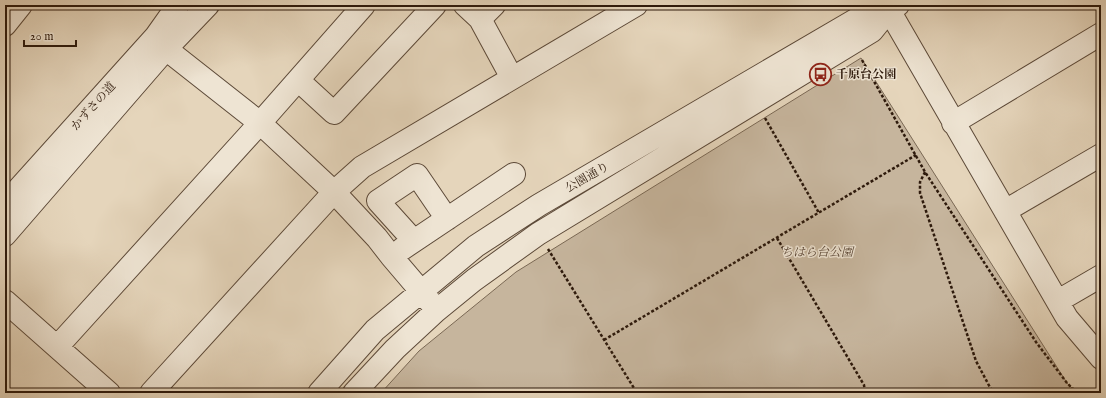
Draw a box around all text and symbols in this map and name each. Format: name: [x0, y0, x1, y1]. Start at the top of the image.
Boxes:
scale bar: [24, 22, 76, 48]
text: 20 m: [30, 29, 53, 44]
bus stop icon: 千原台公園: [807, 61, 833, 87]
place label: 千原台公園: [836, 67, 896, 82]
street label: かずさの道: [68, 79, 119, 134]
street label: 公園通り: [563, 159, 612, 196]
park label: ちはら台公園: [781, 245, 855, 260]

